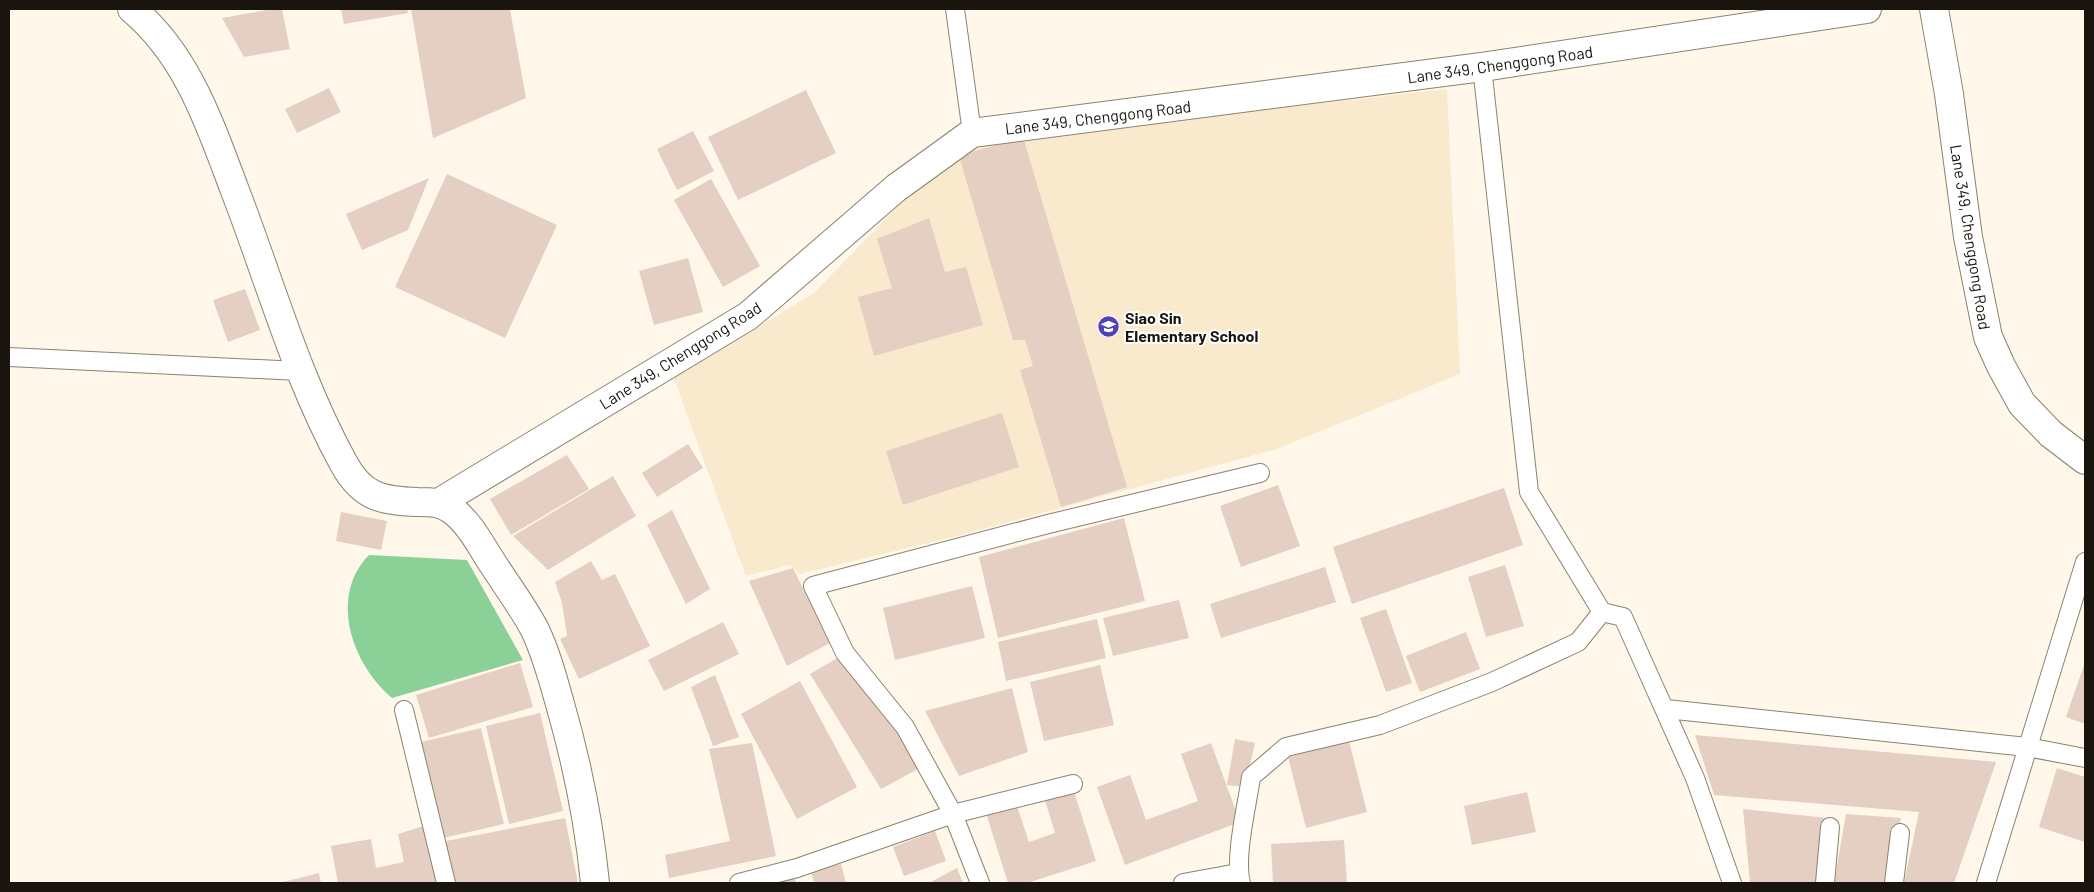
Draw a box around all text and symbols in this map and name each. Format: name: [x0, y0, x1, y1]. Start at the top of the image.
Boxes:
street label: Lane 349, Chenggong Road: [1406, 42, 1594, 86]
street label: Lane 349, Chenggong Road: [1004, 96, 1192, 138]
street label: Lane 349, Chenggong Road: [1947, 143, 1995, 331]
street label: Lane 349, Chenggong Road: [596, 297, 764, 413]
place label: Siao Sin Elementary School: [1125, 308, 1259, 345]
school or university icon: Siao Sin Elementary School: [1097, 314, 1121, 338]

